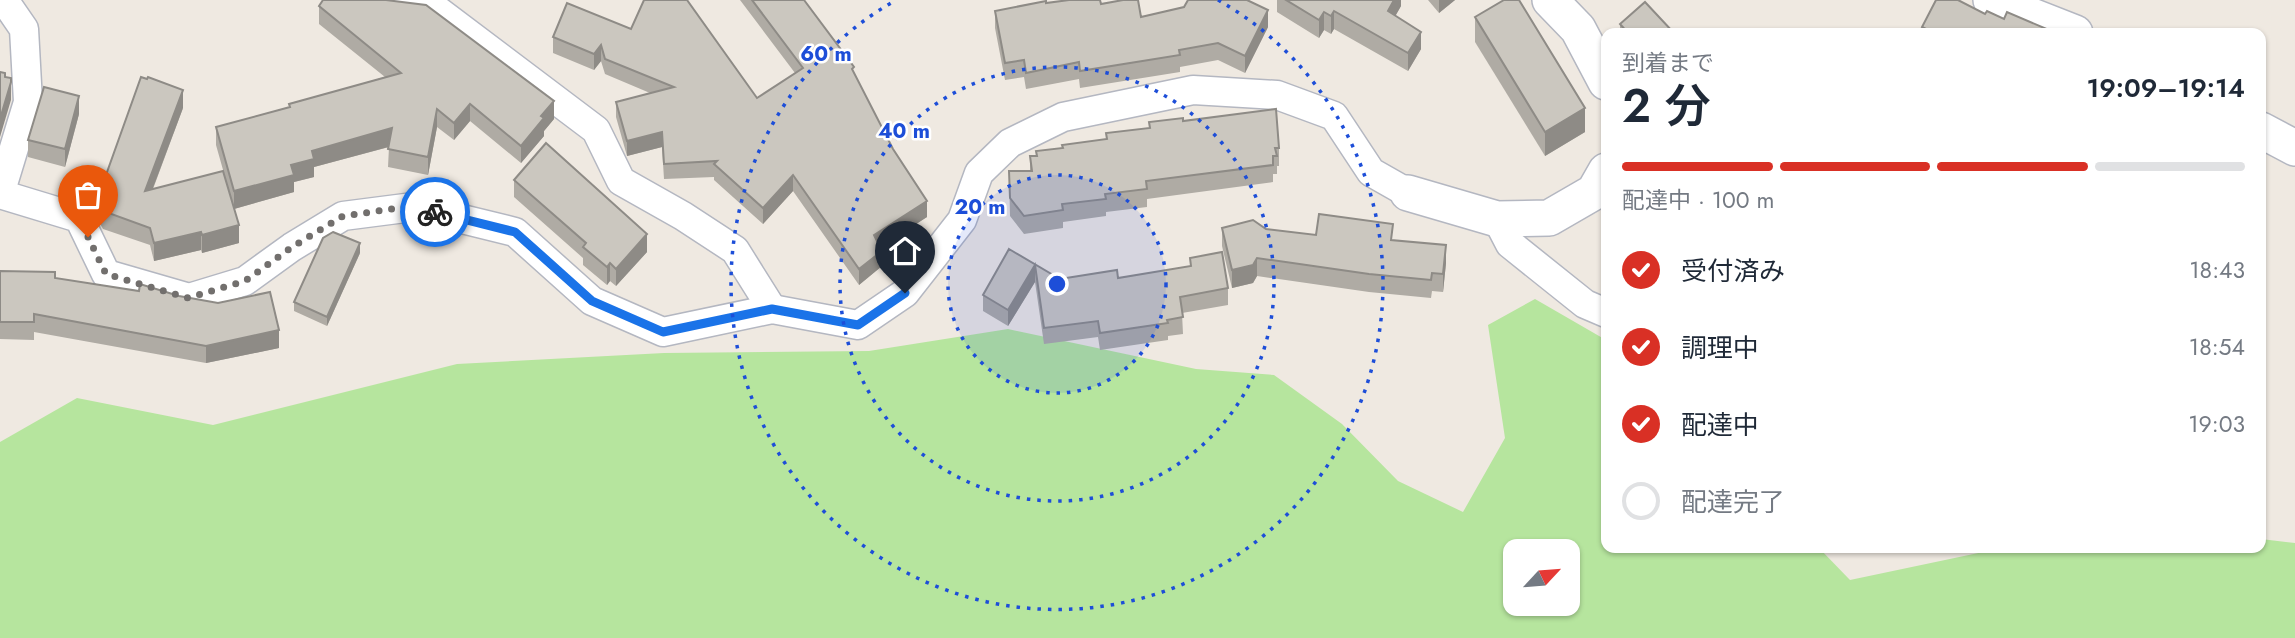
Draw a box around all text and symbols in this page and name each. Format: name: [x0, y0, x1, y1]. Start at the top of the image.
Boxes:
text: 60 m: [800, 39, 852, 69]
text: 到着まで: [1622, 46, 1714, 80]
text: 19:09–19:14: [2086, 69, 2245, 107]
text: 2 分: [1622, 73, 1711, 139]
text: 40 m: [878, 116, 930, 146]
pin: [58, 165, 118, 237]
icon: bag: [69, 176, 107, 214]
courier: [400, 177, 470, 247]
text: 配達中 · 100 m: [1622, 183, 1775, 217]
text: 20 m: [954, 192, 1006, 222]
icon: bike: [416, 193, 454, 231]
pin: [875, 221, 935, 293]
icon: home: [886, 232, 924, 270]
icon: check: [1622, 251, 1660, 289]
text: 受付済み: [1681, 252, 1785, 290]
text: 18:43: [2189, 253, 2245, 287]
centre of rings: [1045, 272, 1069, 296]
icon: check: [1622, 328, 1660, 366]
text: 調理中: [1681, 329, 1759, 367]
text: 18:54: [2189, 330, 2245, 364]
icon: check: [1622, 405, 1660, 443]
text: 配達中: [1681, 406, 1759, 444]
text: 19:03: [2188, 407, 2245, 441]
text: 配達完了: [1681, 483, 1785, 521]
north arrow: [1503, 539, 1580, 616]
map controls: [1503, 539, 1580, 616]

